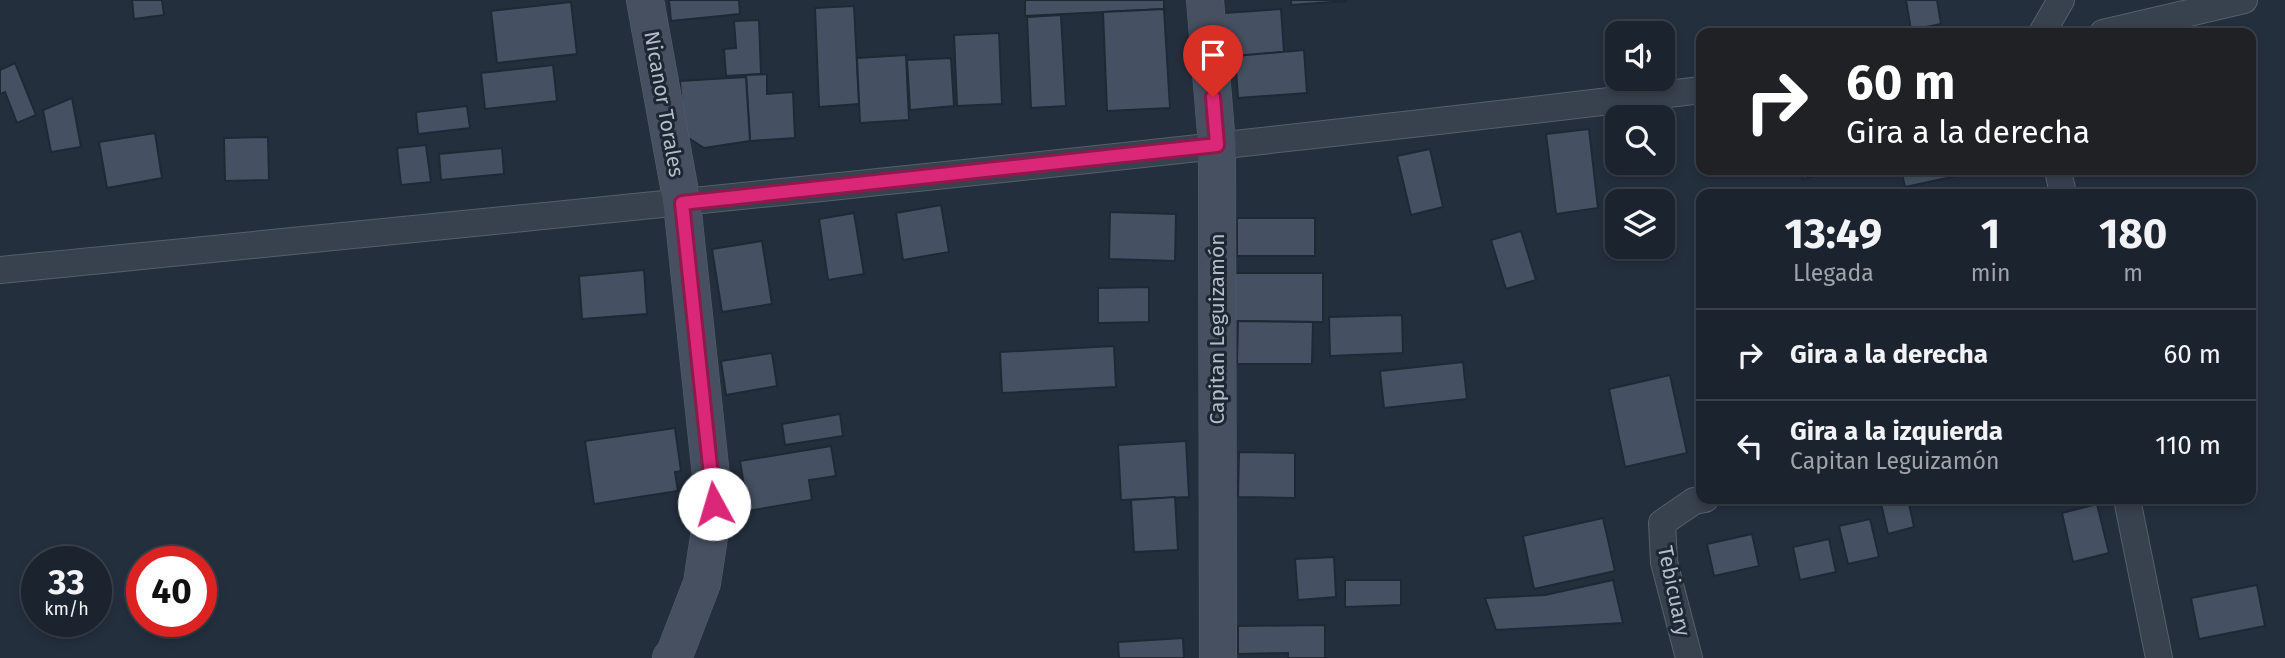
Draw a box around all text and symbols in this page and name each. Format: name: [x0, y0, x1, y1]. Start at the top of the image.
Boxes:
map controls: [1605, 21, 1675, 259]
button: sound: [1605, 21, 1675, 91]
pin: [1183, 25, 1243, 97]
street label: Nicanor Torales: [638, 29, 690, 179]
icon: arrive: [1194, 36, 1232, 74]
text: 60 m: [1846, 53, 1955, 112]
icon: right: [1731, 56, 1822, 147]
button: search: [1605, 105, 1675, 175]
text: Gira a la derecha: [1846, 113, 2090, 151]
button: layers: [1605, 189, 1675, 259]
text: 13:49: [1785, 209, 1882, 259]
text: 1: [1981, 209, 2000, 259]
text: 180: [2099, 209, 2167, 259]
street label: Capitan Leguizamón: [1204, 233, 1230, 425]
text: Llegada: [1793, 259, 1874, 287]
text: min: [1971, 259, 2010, 287]
text: m: [2123, 259, 2143, 287]
icon: right: [1731, 336, 1769, 374]
text: Gira a la derecha: [1790, 339, 1988, 370]
text: 60 m: [2163, 339, 2221, 370]
text: Gira a la izquierda: [1790, 416, 2003, 447]
icon: left: [1731, 427, 1769, 465]
text: 110 m: [2155, 430, 2221, 461]
text: Capitan Leguizamón: [1790, 447, 1999, 475]
position arrow: [677, 467, 751, 541]
street label: Tebicuary: [1652, 544, 1696, 639]
speed limit sign: 40: [126, 546, 217, 637]
text: 33: [48, 561, 85, 603]
text: km/h: [44, 598, 89, 620]

